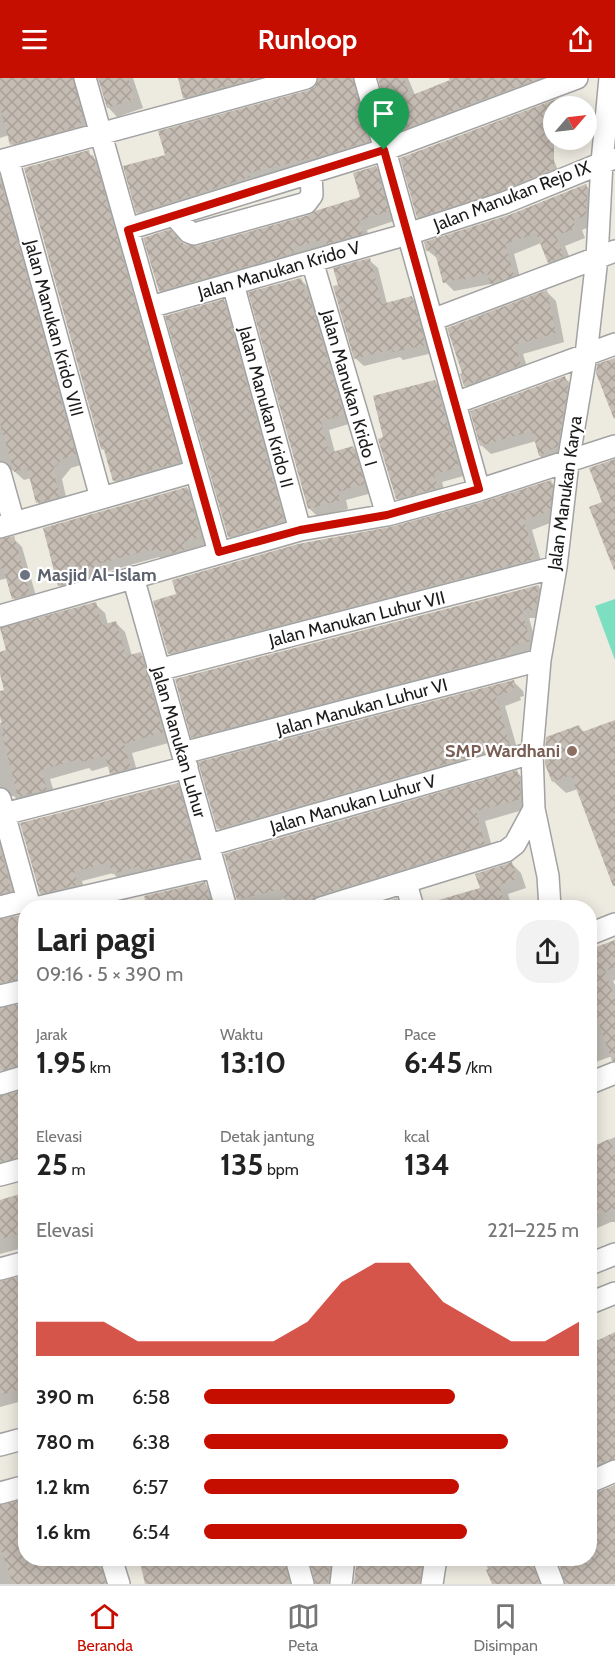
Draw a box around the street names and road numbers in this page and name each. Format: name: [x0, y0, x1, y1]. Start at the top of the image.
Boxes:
street label: Jalan Manukan Rejo IX: [430, 156, 594, 236]
street label: Jalan Manukan Krido VIII: [20, 236, 88, 419]
street label: Jalan Manukan Krido V: [194, 236, 363, 304]
street label: Jalan Manukan Krido I: [316, 306, 382, 469]
street label: Jalan Manukan Krido II: [234, 323, 298, 490]
street label: Jalan Manukan Karya: [543, 414, 587, 573]
street label: Jalan Manukan Luhur VII: [266, 586, 447, 652]
street label: Jalan Manukan Luhur: [147, 663, 211, 821]
street label: Jalan Manukan Luhur VI: [273, 674, 450, 741]
street label: Jalan Manukan Luhur V: [267, 770, 439, 839]

